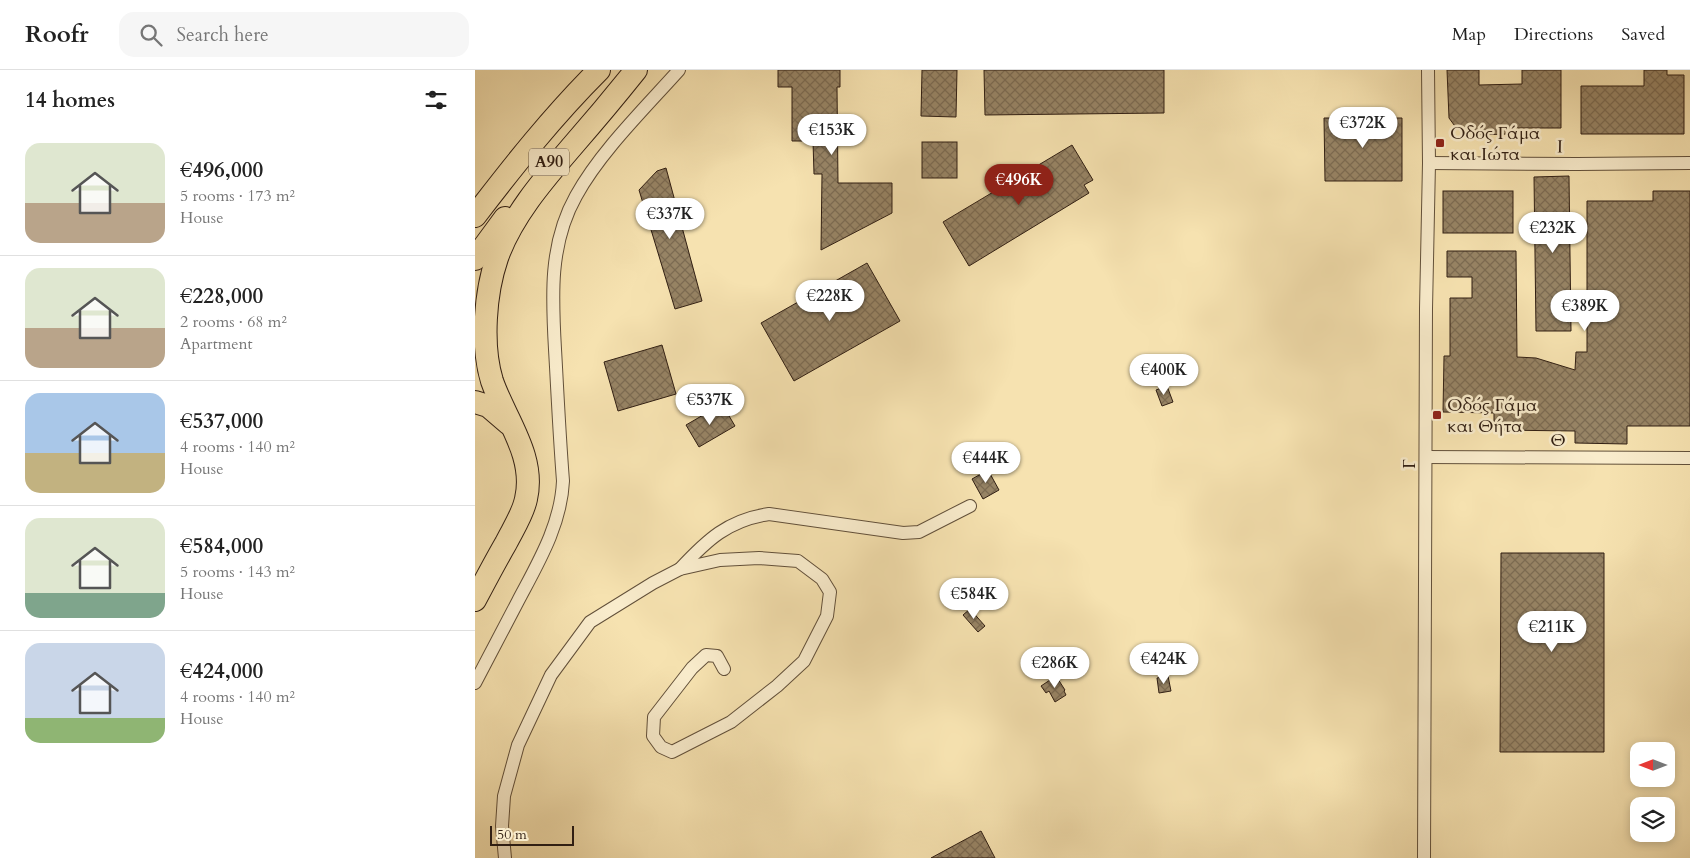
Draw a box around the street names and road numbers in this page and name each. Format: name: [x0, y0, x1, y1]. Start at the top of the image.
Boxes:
street label: Ι: [1557, 134, 1563, 160]
road number: Α90: [529, 148, 569, 175]
street label: Θ: [1550, 428, 1566, 453]
street label: Γ: [1397, 459, 1422, 469]

